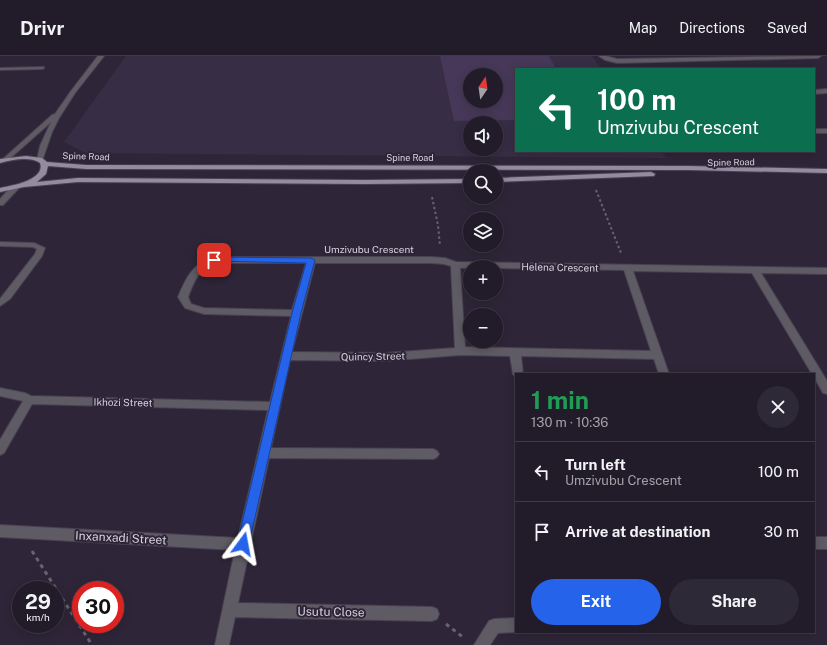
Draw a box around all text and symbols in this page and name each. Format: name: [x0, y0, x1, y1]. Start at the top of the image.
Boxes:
text: Drivr: [20, 17, 64, 39]
text: Map: [629, 20, 657, 36]
text: Directions: [679, 20, 745, 36]
text: Saved: [767, 20, 807, 36]
north arrow: [463, 68, 503, 108]
map controls: [463, 68, 503, 348]
text: 100 m: [597, 83, 676, 116]
icon: left: [531, 84, 583, 136]
button: sound: [463, 116, 503, 156]
text: Umzivubu Crescent: [597, 117, 759, 138]
street label: Spine Road: [62, 150, 110, 162]
street label: Spine Road: [386, 152, 434, 163]
street label: Spine Road: [707, 156, 755, 168]
button: search: [463, 164, 503, 204]
button: layers: [463, 212, 503, 252]
pin: [197, 243, 231, 277]
street label: Umzivubu Crescent: [324, 243, 414, 255]
icon: arrive: [203, 249, 225, 271]
button: +: [463, 260, 503, 300]
street label: Helena Crescent: [521, 260, 599, 274]
button: −: [463, 308, 503, 348]
street label: Quincy Street: [341, 349, 405, 363]
text: 1 min: [531, 386, 589, 414]
button: close: [757, 386, 799, 428]
street label: Ikhozi Street: [94, 395, 153, 409]
text: 130 m · 10:36: [531, 415, 608, 430]
text: Turn left: [565, 456, 626, 473]
icon: left: [531, 461, 553, 483]
text: 100 m: [758, 463, 799, 480]
text: Umzivubu Crescent: [565, 473, 682, 488]
icon: arrive: [531, 521, 553, 543]
position arrow: [222, 523, 264, 565]
text: Arrive at destination: [565, 523, 710, 540]
text: 30 m: [764, 523, 799, 540]
street label: Inxanxadi Street: [75, 529, 167, 547]
button: Exit: [531, 579, 661, 625]
button: Share: [669, 579, 799, 625]
speed limit sign: 30: [72, 581, 124, 633]
text: 29: [25, 590, 51, 614]
street label: Usutu Close: [297, 604, 365, 620]
text: km/h: [26, 611, 50, 623]

